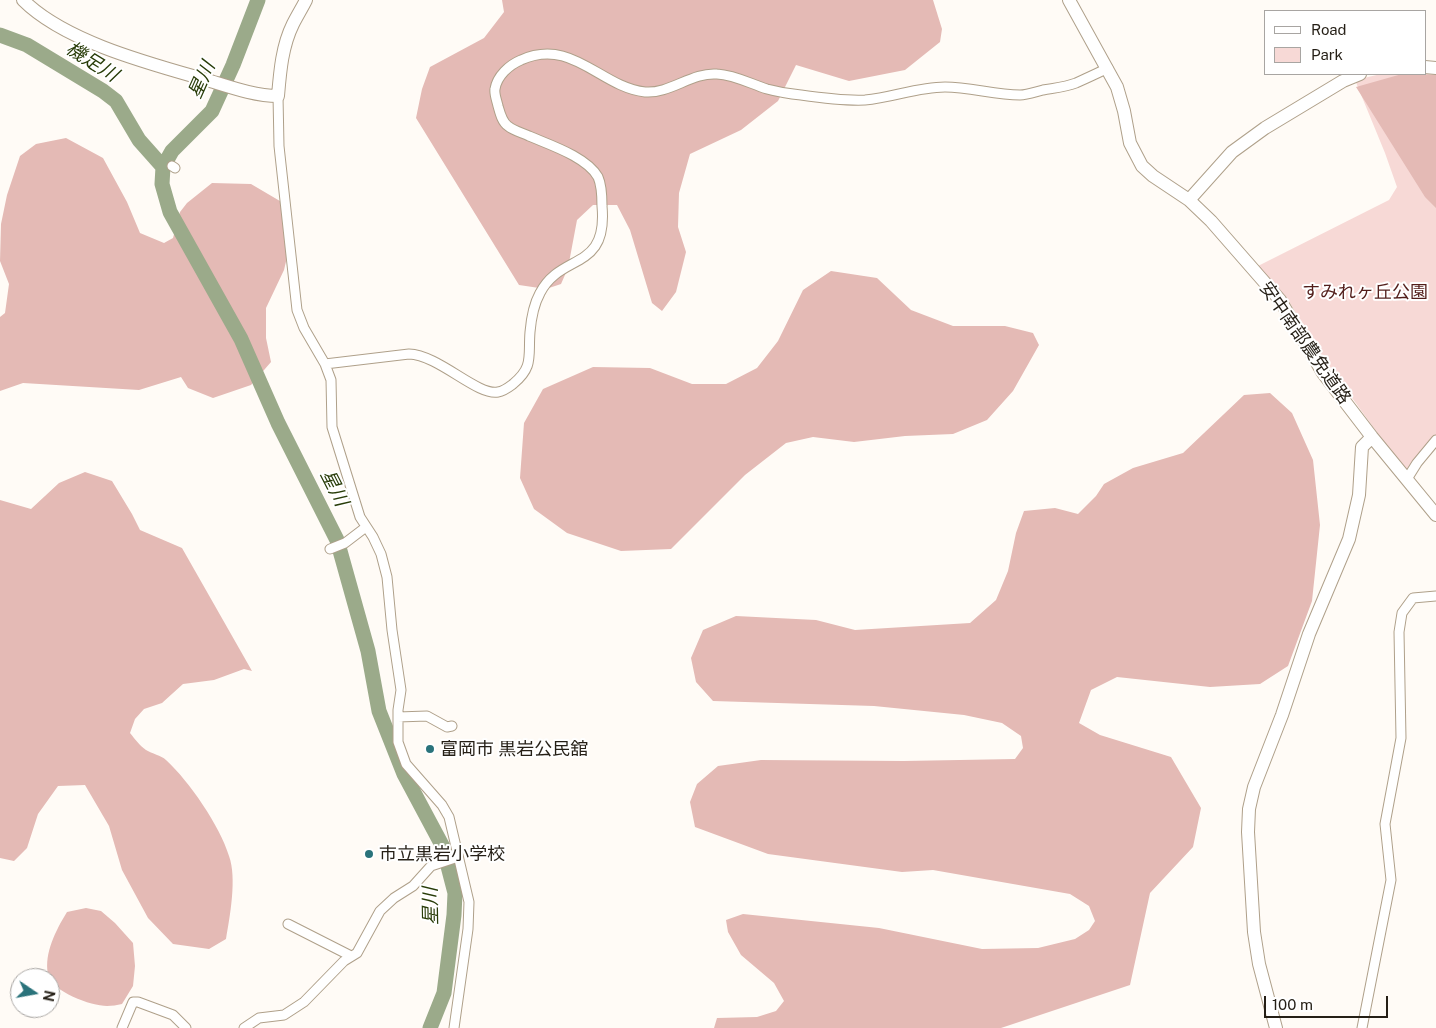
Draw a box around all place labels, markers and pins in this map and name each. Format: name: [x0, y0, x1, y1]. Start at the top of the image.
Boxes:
place label: 富岡市 黒岩公民舘: [440, 738, 588, 760]
marker: 富岡市 黒岩公民舘: [424, 743, 436, 755]
place label: 市立黒岩小学校: [379, 843, 505, 865]
marker: 市立黒岩小学校: [363, 848, 375, 860]

